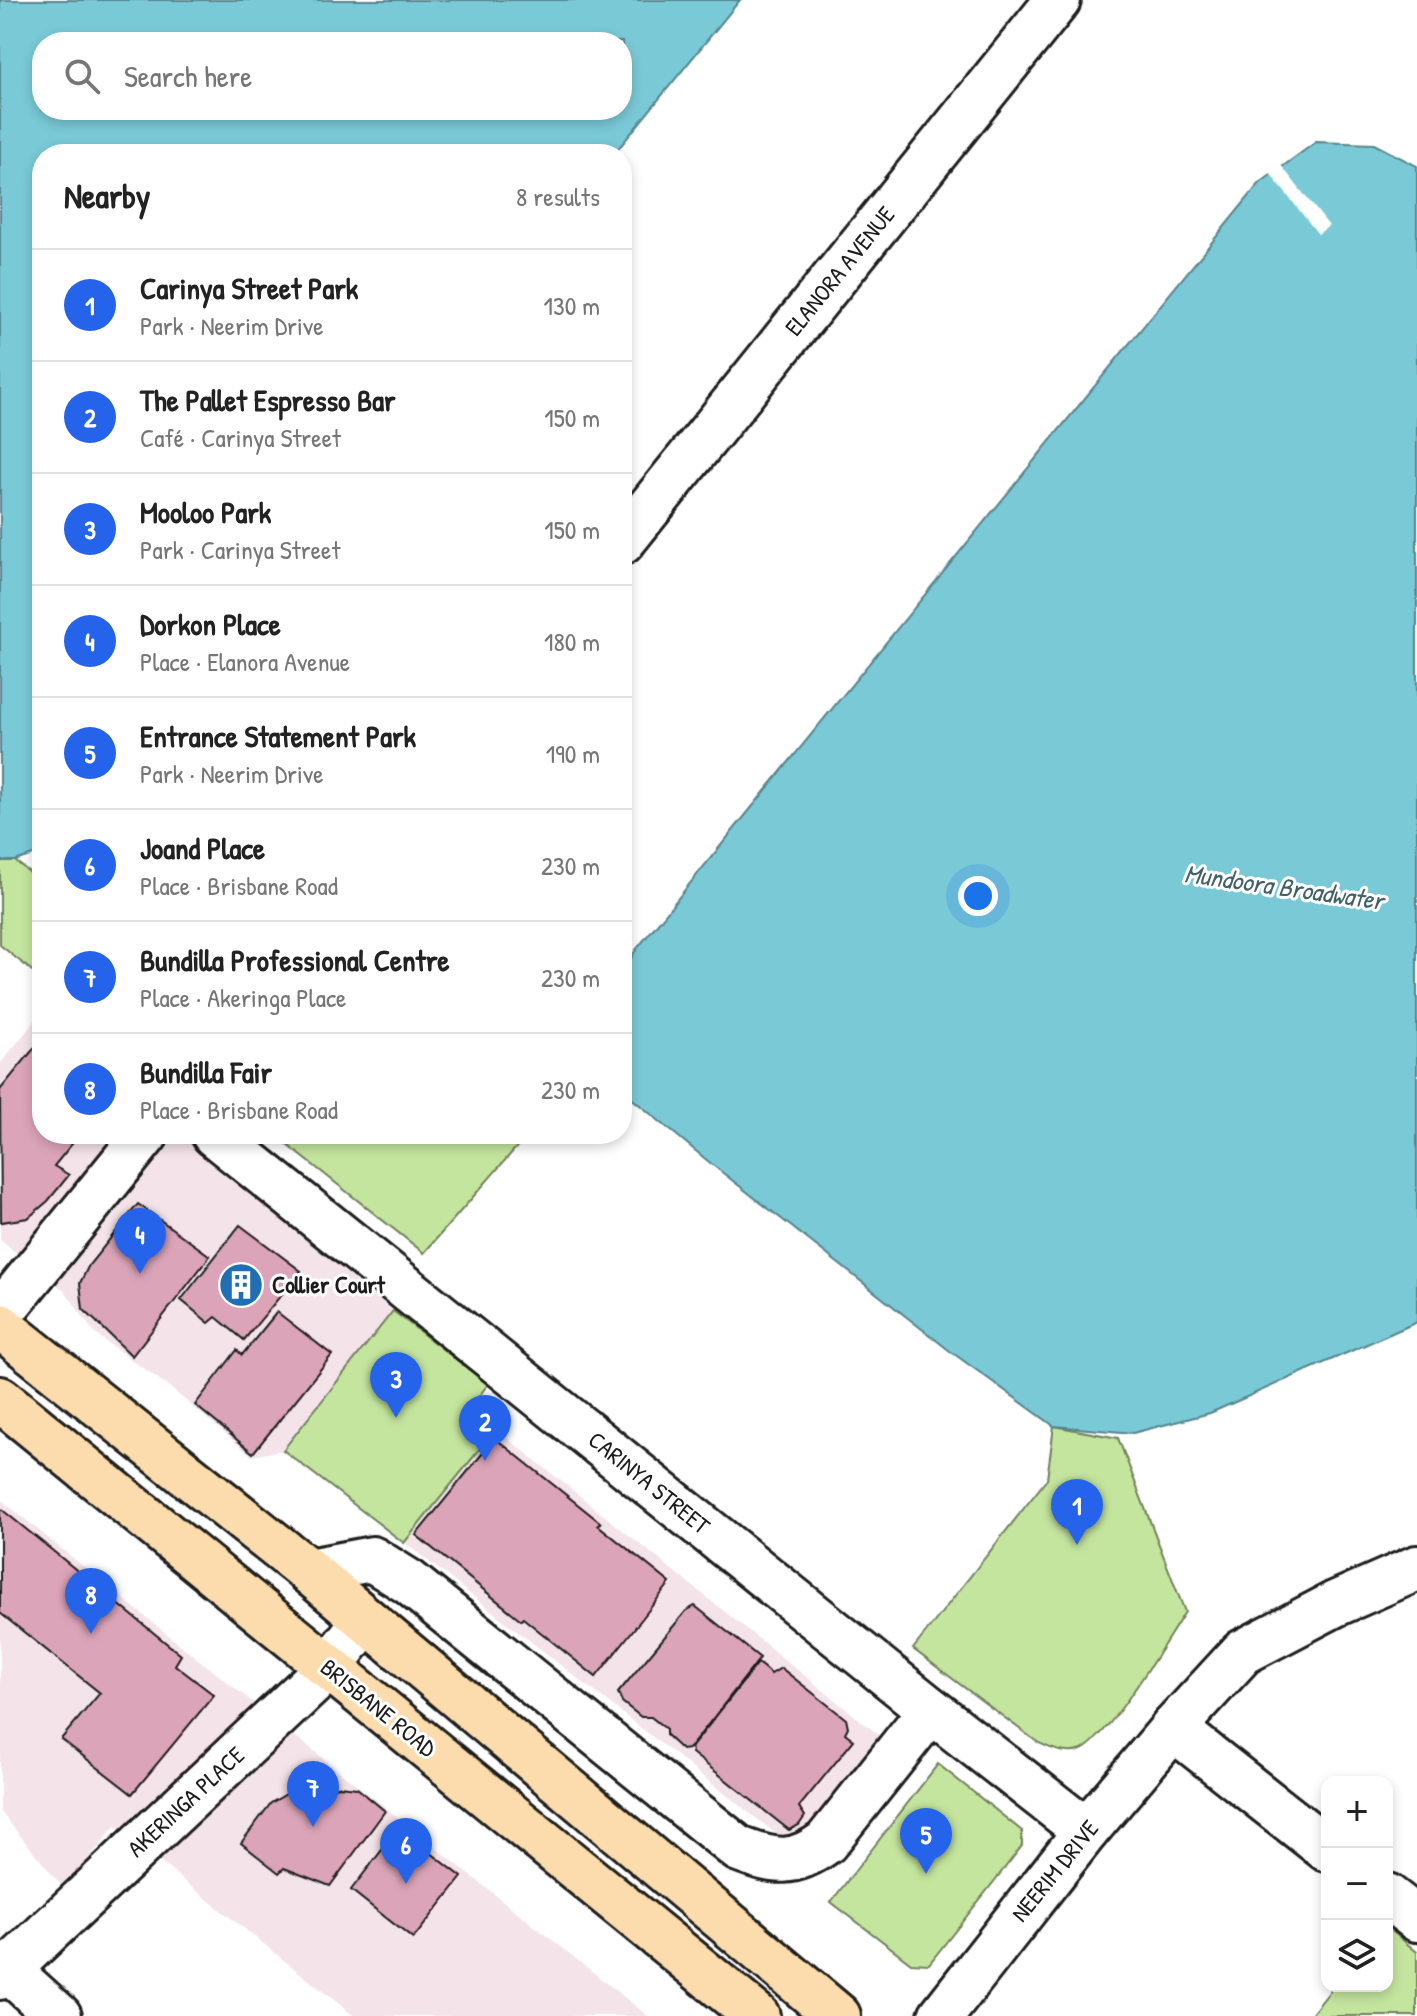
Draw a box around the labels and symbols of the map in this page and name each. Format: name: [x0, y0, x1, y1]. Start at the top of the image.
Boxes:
street label: ELANORA AVENUE: [777, 199, 902, 342]
water label: Mundoora Broadwater: [1182, 855, 1389, 918]
your location: [958, 876, 998, 916]
pin: 4: [114, 1208, 166, 1274]
building icon: Collier Court: [217, 1261, 265, 1309]
place label: Collier Court: [272, 1268, 386, 1300]
pin: 3: [370, 1352, 422, 1418]
pin: 2: [459, 1395, 511, 1461]
street label: CARINYA STREET: [582, 1423, 718, 1542]
pin: 1: [1051, 1479, 1103, 1545]
pin: 8: [65, 1568, 117, 1634]
street label: BRISBANE ROAD: [314, 1651, 444, 1764]
street label: AKERINGA PLACE: [120, 1739, 251, 1864]
pin: 7: [287, 1761, 339, 1827]
pin: 5: [900, 1808, 952, 1874]
street label: NEERIM DRIVE: [1003, 1812, 1105, 1928]
pin: 6: [380, 1818, 432, 1884]

